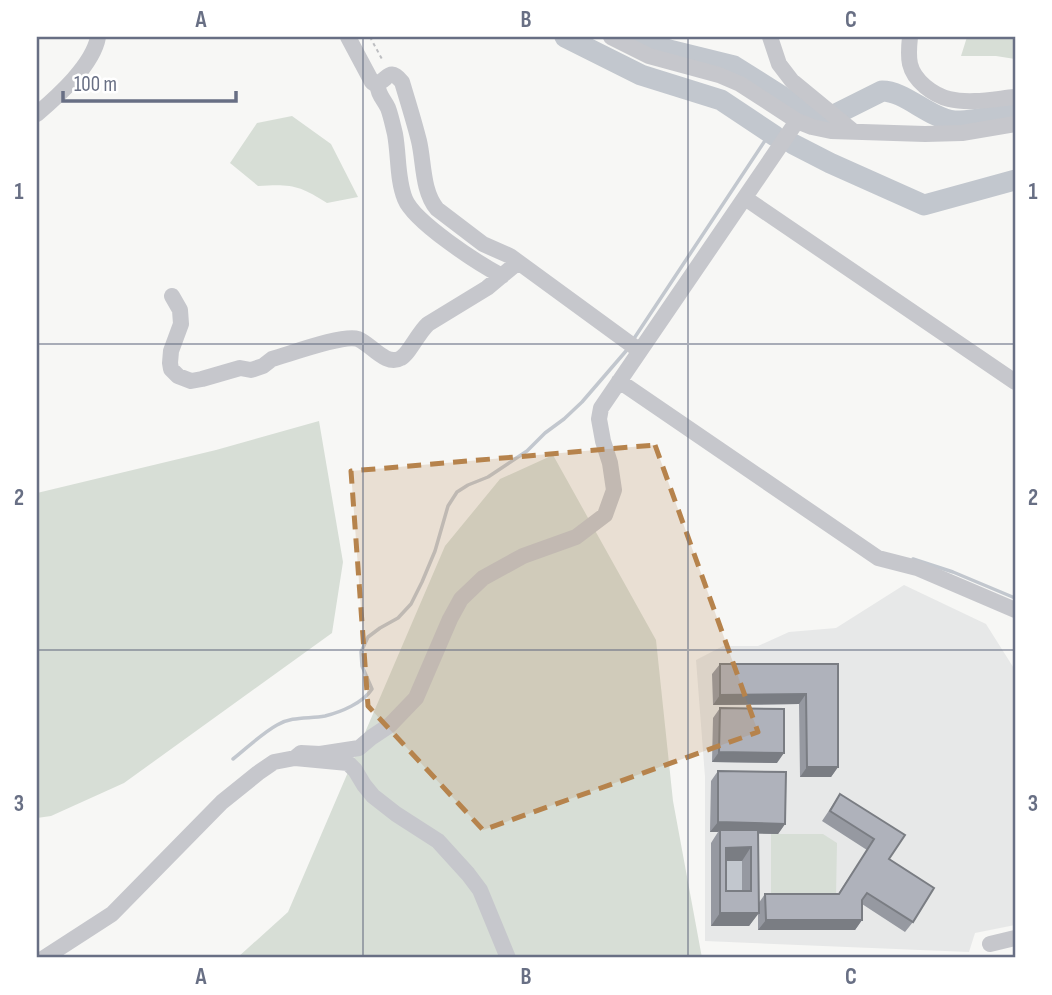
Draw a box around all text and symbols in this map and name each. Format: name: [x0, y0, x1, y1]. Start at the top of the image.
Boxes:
text: A: [195, 6, 208, 34]
text: B: [521, 6, 532, 34]
text: C: [845, 6, 857, 34]
scale bar: [63, 60, 236, 104]
text: 100 m: [74, 72, 117, 97]
text: 1: [14, 178, 24, 206]
text: 1: [1028, 178, 1038, 206]
text: 2: [14, 484, 24, 512]
text: 2: [1028, 484, 1038, 512]
text: 3: [14, 790, 24, 818]
text: 3: [1028, 790, 1038, 818]
text: A: [195, 963, 208, 991]
text: B: [521, 963, 532, 991]
text: C: [845, 963, 857, 991]

